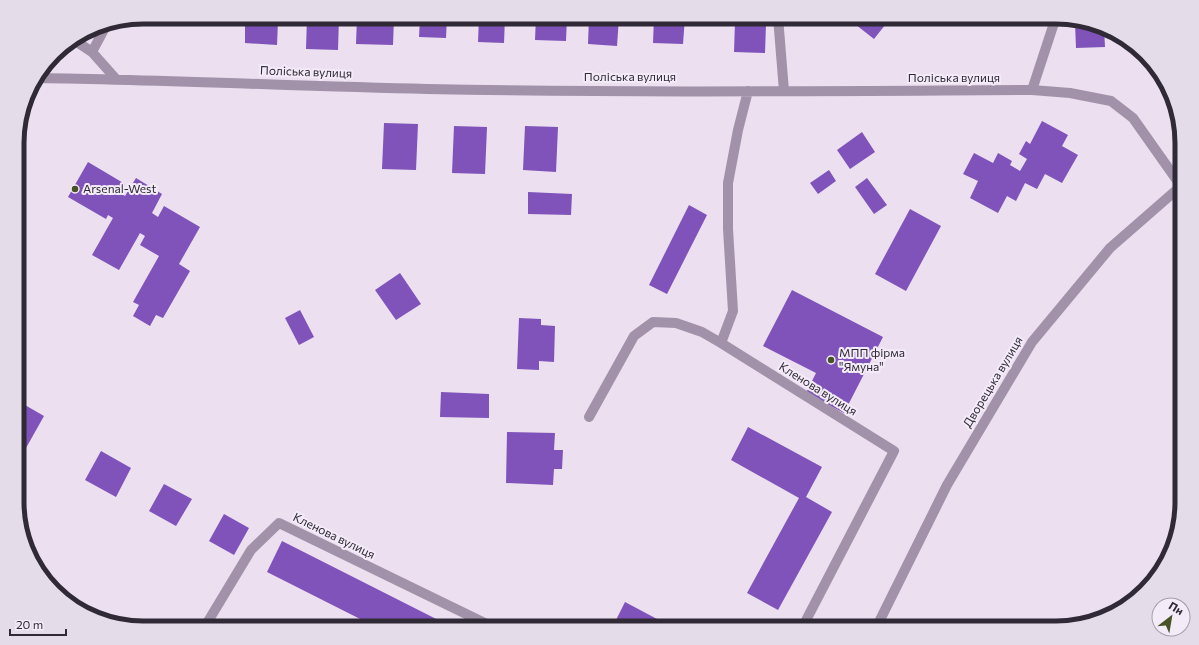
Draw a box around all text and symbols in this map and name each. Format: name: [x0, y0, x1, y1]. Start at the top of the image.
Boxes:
street label: Поліська вулиця: [260, 62, 352, 80]
street label: Поліська вулиця: [584, 69, 676, 83]
street label: Поліська вулиця: [908, 70, 1000, 84]
place label: Arsenal-West: [83, 181, 156, 195]
marker: Arsenal-West: [70, 184, 80, 194]
street label: Дворецька вулиця: [959, 333, 1025, 429]
place label: МПП фірма "Ямуна": [839, 345, 905, 373]
marker: МПП фірма "Ямуна": [826, 355, 836, 365]
street label: Кленова вулиця: [777, 359, 860, 418]
street label: Кленова вулиця: [291, 509, 378, 561]
north arrow: [1151, 597, 1191, 637]
text: Пн: [1167, 599, 1186, 617]
scale bar: [10, 611, 66, 637]
text: 20 m: [16, 617, 43, 631]

